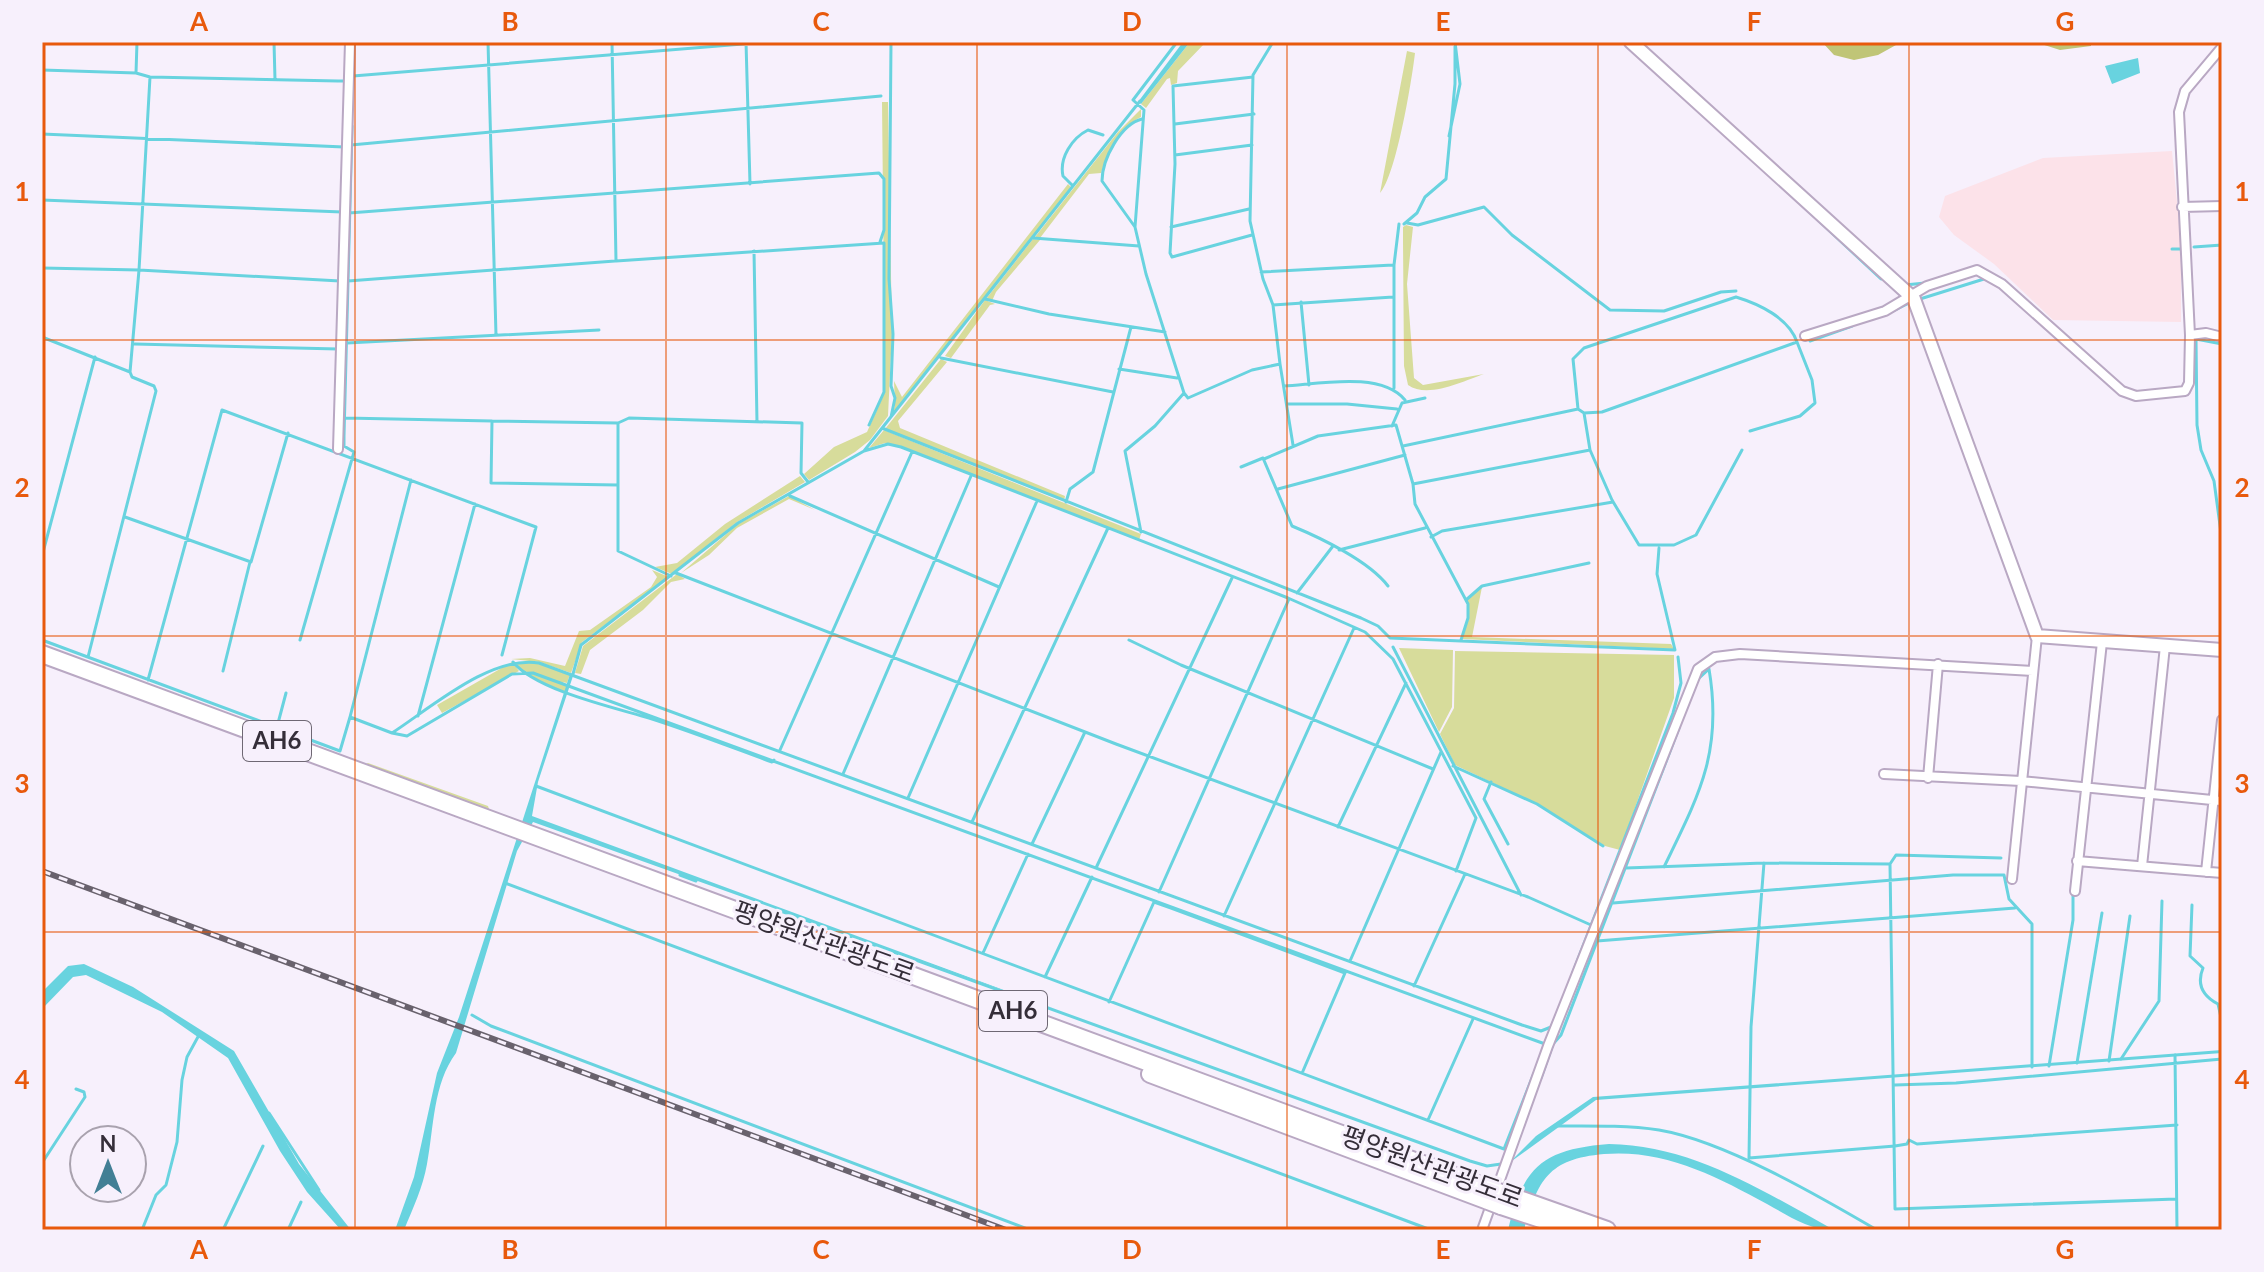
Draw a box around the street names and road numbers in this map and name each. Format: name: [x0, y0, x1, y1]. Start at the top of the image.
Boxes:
road number: AH6: [243, 721, 311, 761]
street label: 평양원산관광도로: [729, 893, 920, 989]
road number: AH6: [979, 991, 1047, 1031]
street label: 평양원산관광도로: [1337, 1118, 1528, 1214]

